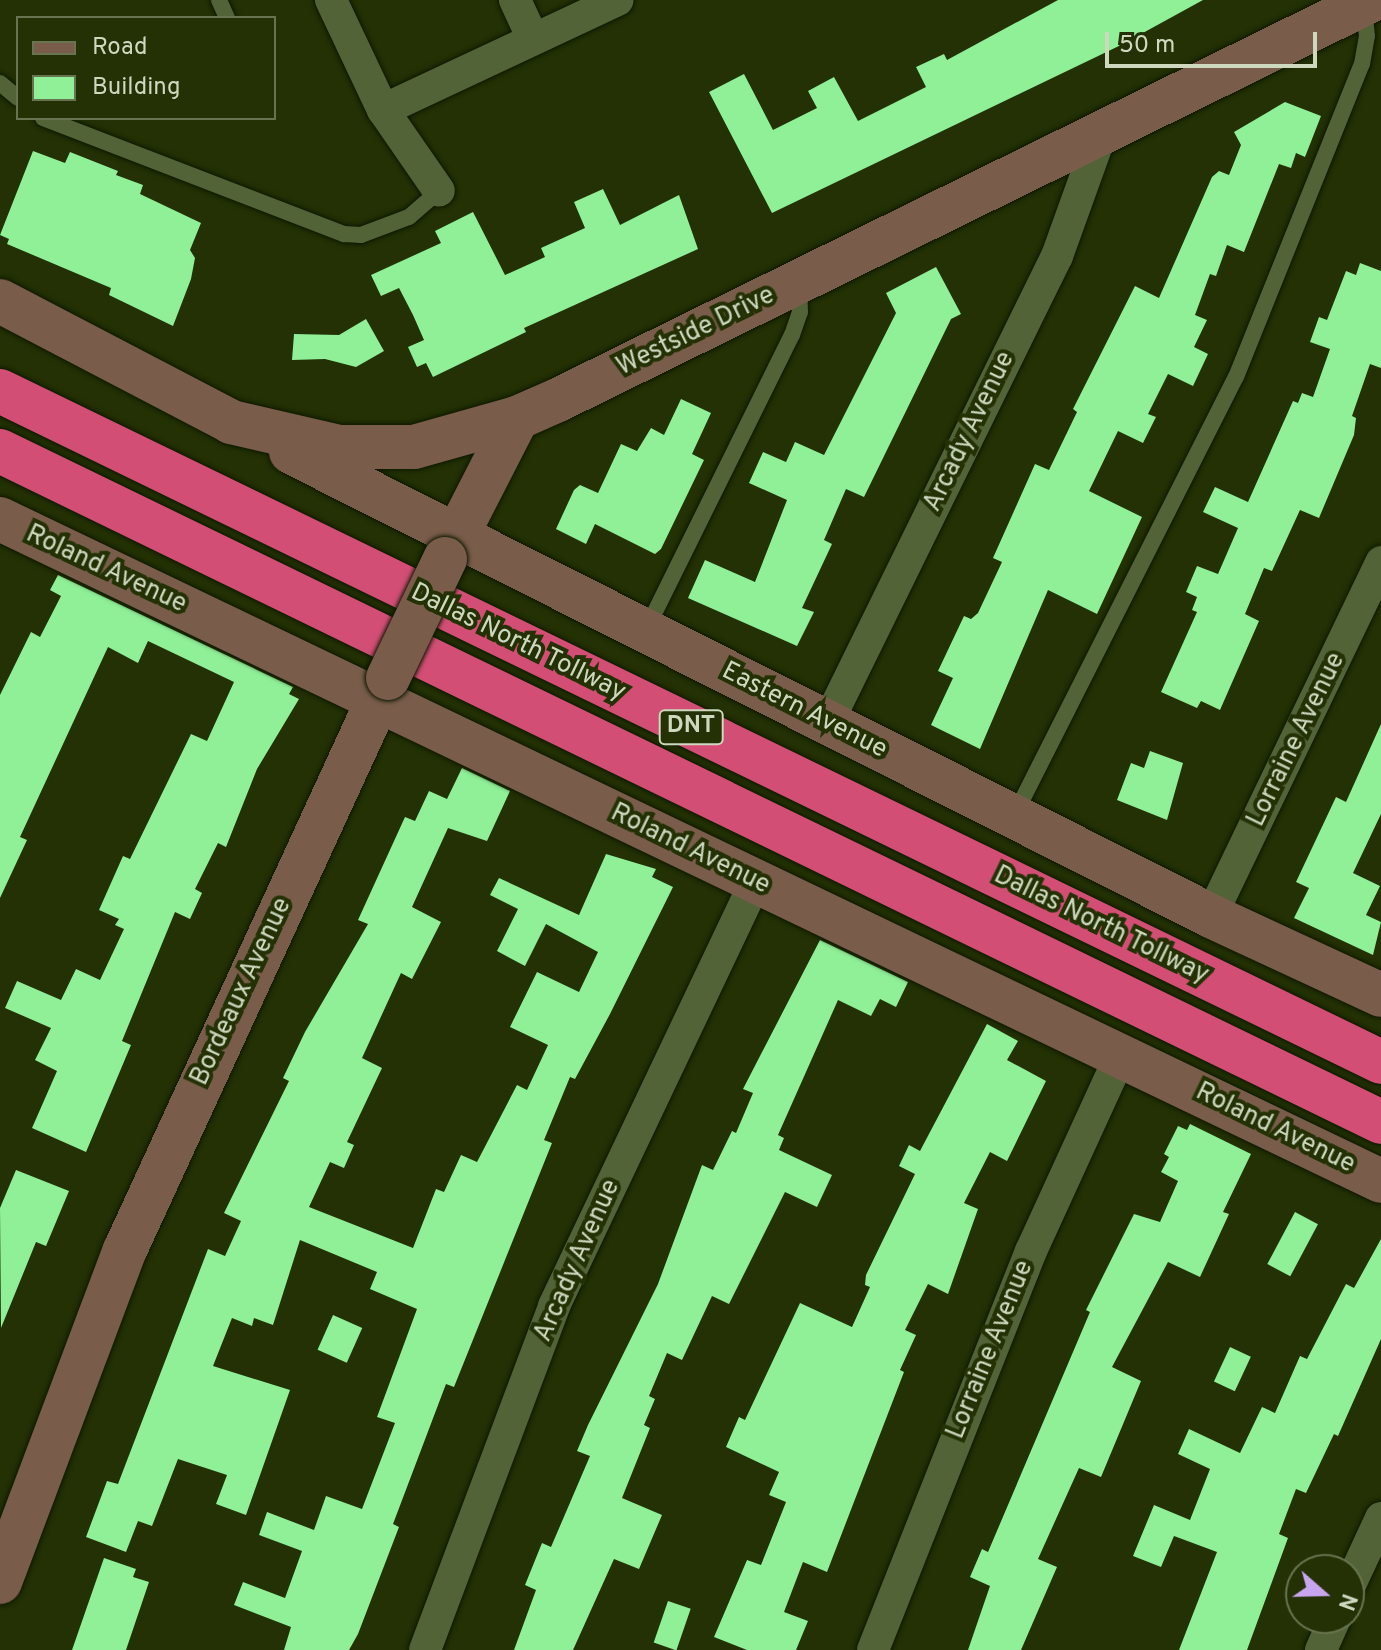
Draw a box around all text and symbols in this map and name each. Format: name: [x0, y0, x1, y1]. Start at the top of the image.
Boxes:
legend: [16, 16, 276, 120]
scale bar: [1109, 16, 1321, 66]
text: 50 m: [1119, 31, 1175, 61]
text: Road: [92, 33, 148, 63]
text: Building: [92, 73, 181, 103]
street label: Westside Drive: [612, 280, 780, 384]
street label: Arcady Avenue: [918, 346, 1022, 518]
street label: Roland Avenue: [20, 519, 192, 621]
street label: Dallas North Tollway: [405, 577, 631, 709]
street label: Lorraine Avenue: [1241, 647, 1353, 833]
street label: Eastern Avenue: [716, 656, 892, 766]
road number: DNT: [657, 707, 725, 747]
street label: Roland Avenue: [605, 798, 775, 902]
street label: Dallas North Tollway: [988, 860, 1214, 992]
street label: Bordeaux Avenue: [185, 893, 299, 1091]
street label: Roland Avenue: [1190, 1077, 1360, 1181]
street label: Arcady Avenue: [528, 1175, 628, 1347]
street label: Lorraine Avenue: [941, 1256, 1041, 1444]
north arrow: [1285, 1554, 1365, 1634]
text: N: [1331, 1590, 1362, 1614]

